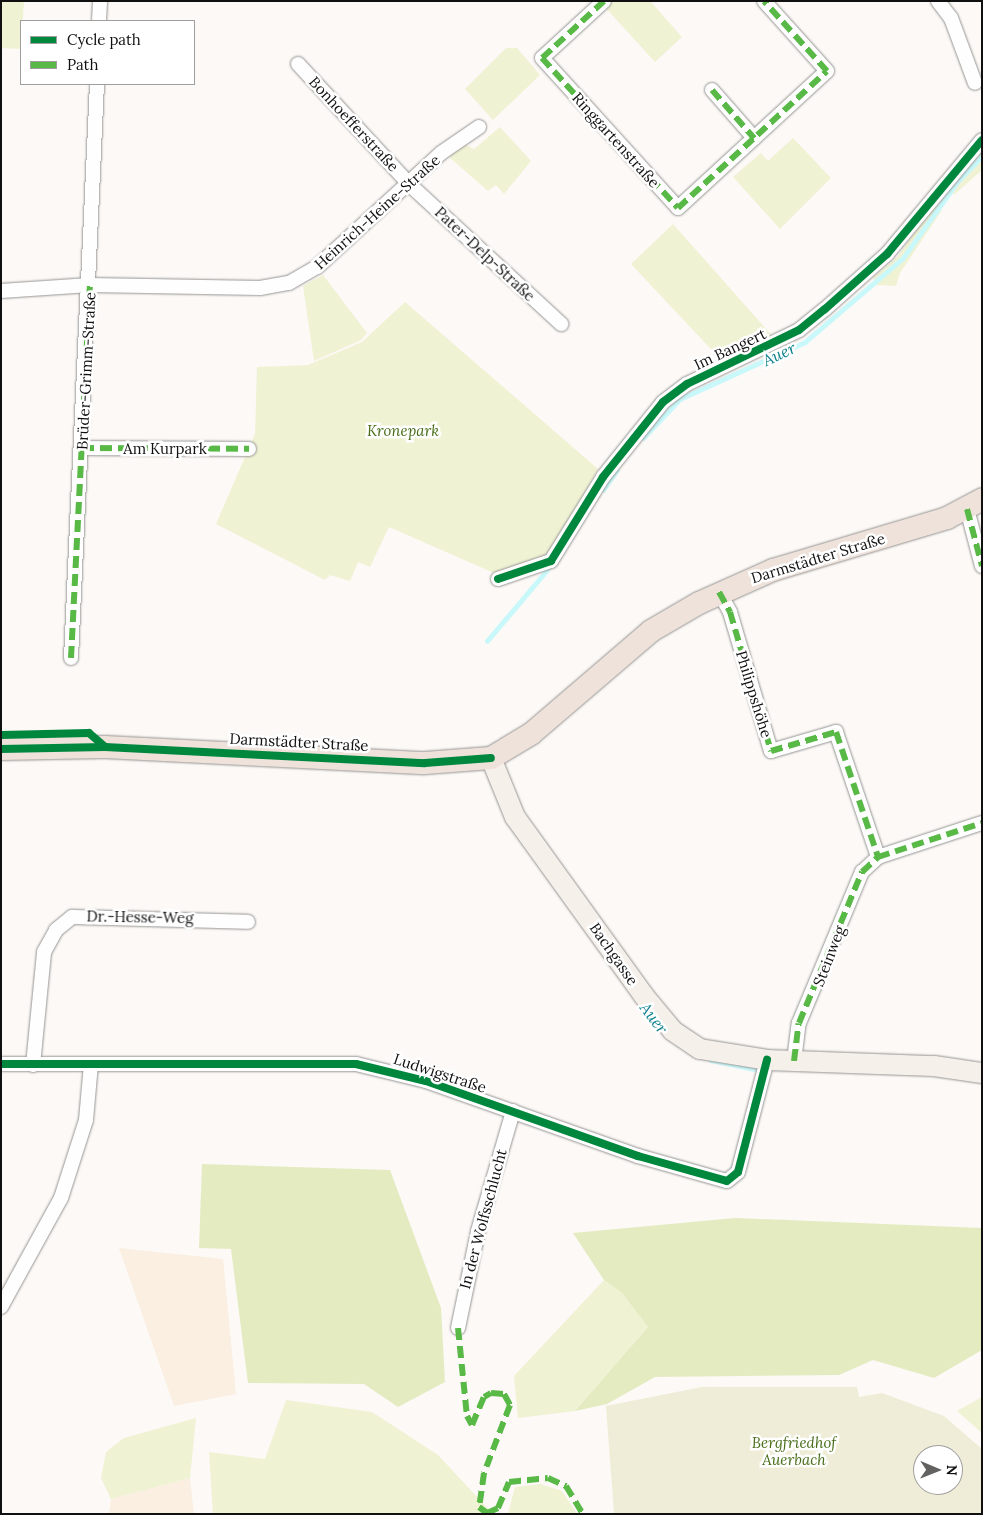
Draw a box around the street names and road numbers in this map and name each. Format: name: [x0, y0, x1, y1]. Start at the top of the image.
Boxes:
street label: Bonhoefferstraße: [305, 73, 403, 175]
street label: Ringgartenstraße: [569, 89, 663, 191]
street label: Heinrich-Heine-Straße: [311, 151, 443, 273]
street label: Pater-Delp-Straße: [431, 203, 539, 305]
street label: Brüder-Grimm-Straße: [73, 292, 99, 450]
street label: Im Bangert: [691, 325, 769, 373]
street label: Am Kurpark: [123, 440, 207, 458]
street label: Darmstädter Straße: [749, 529, 887, 587]
street label: Philippshöhe: [732, 648, 776, 740]
street label: Darmstädter Straße: [229, 729, 369, 755]
street label: Dr.-Hesse-Weg: [86, 907, 194, 927]
street label: Bachgasse: [586, 919, 642, 989]
street label: Steinweg: [809, 923, 849, 989]
street label: Ludwigstraße: [391, 1050, 489, 1096]
street label: In der Wolfsschlucht: [456, 1147, 510, 1291]

